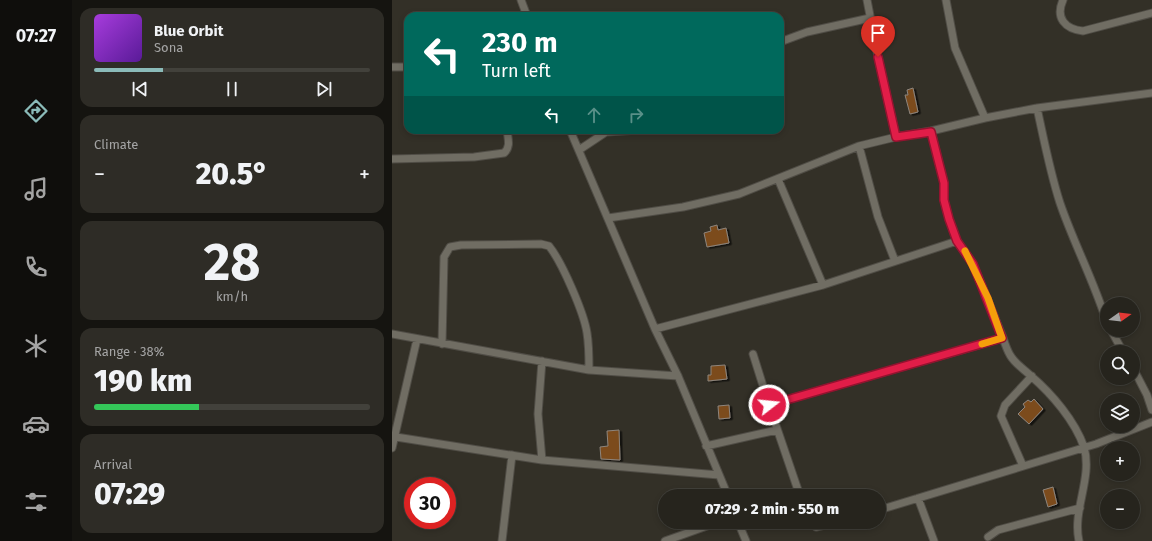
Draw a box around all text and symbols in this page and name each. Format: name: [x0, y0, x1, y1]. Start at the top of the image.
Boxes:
pin: [861, 16, 895, 57]
text: Blue Orbit: [154, 22, 223, 40]
icon: arrive: [867, 22, 889, 44]
text: 07:27: [16, 25, 56, 47]
text: 230 m: [482, 26, 558, 59]
icon: left: [416, 28, 468, 80]
text: Sona: [154, 40, 183, 55]
text: Turn left: [482, 60, 551, 82]
icon: previous: [129, 78, 151, 100]
icon: pause: [221, 78, 243, 100]
icon: next: [313, 78, 335, 100]
icon: directions: [22, 97, 50, 125]
icon: left: [541, 104, 563, 126]
icon: ahead: [583, 104, 605, 126]
icon: right: [625, 104, 647, 126]
text: Climate: [94, 137, 138, 152]
text: 20.5°: [196, 156, 268, 192]
text: −: [94, 161, 105, 188]
text: +: [359, 161, 370, 188]
icon: music: [22, 175, 50, 203]
text: 28: [203, 231, 261, 294]
icon: phone: [22, 253, 50, 281]
text: km/h: [216, 289, 248, 304]
north arrow: [1100, 297, 1140, 337]
map controls: [1100, 297, 1140, 529]
icon: climate: [22, 332, 50, 360]
text: Range · 38%: [94, 344, 164, 359]
button: search: [1100, 345, 1140, 385]
text: 190 km: [94, 363, 192, 399]
position arrow: [748, 384, 790, 426]
button: layers: [1100, 393, 1140, 433]
icon: car: [22, 410, 50, 438]
button: +: [1100, 441, 1140, 481]
text: Arrival: [94, 457, 132, 472]
text: 07:29: [94, 476, 165, 512]
speed limit sign: 30: [404, 477, 456, 529]
icon: filters: [22, 488, 50, 516]
button: −: [1100, 489, 1140, 529]
text: 07:29 · 2 min · 550 m: [705, 500, 839, 518]

